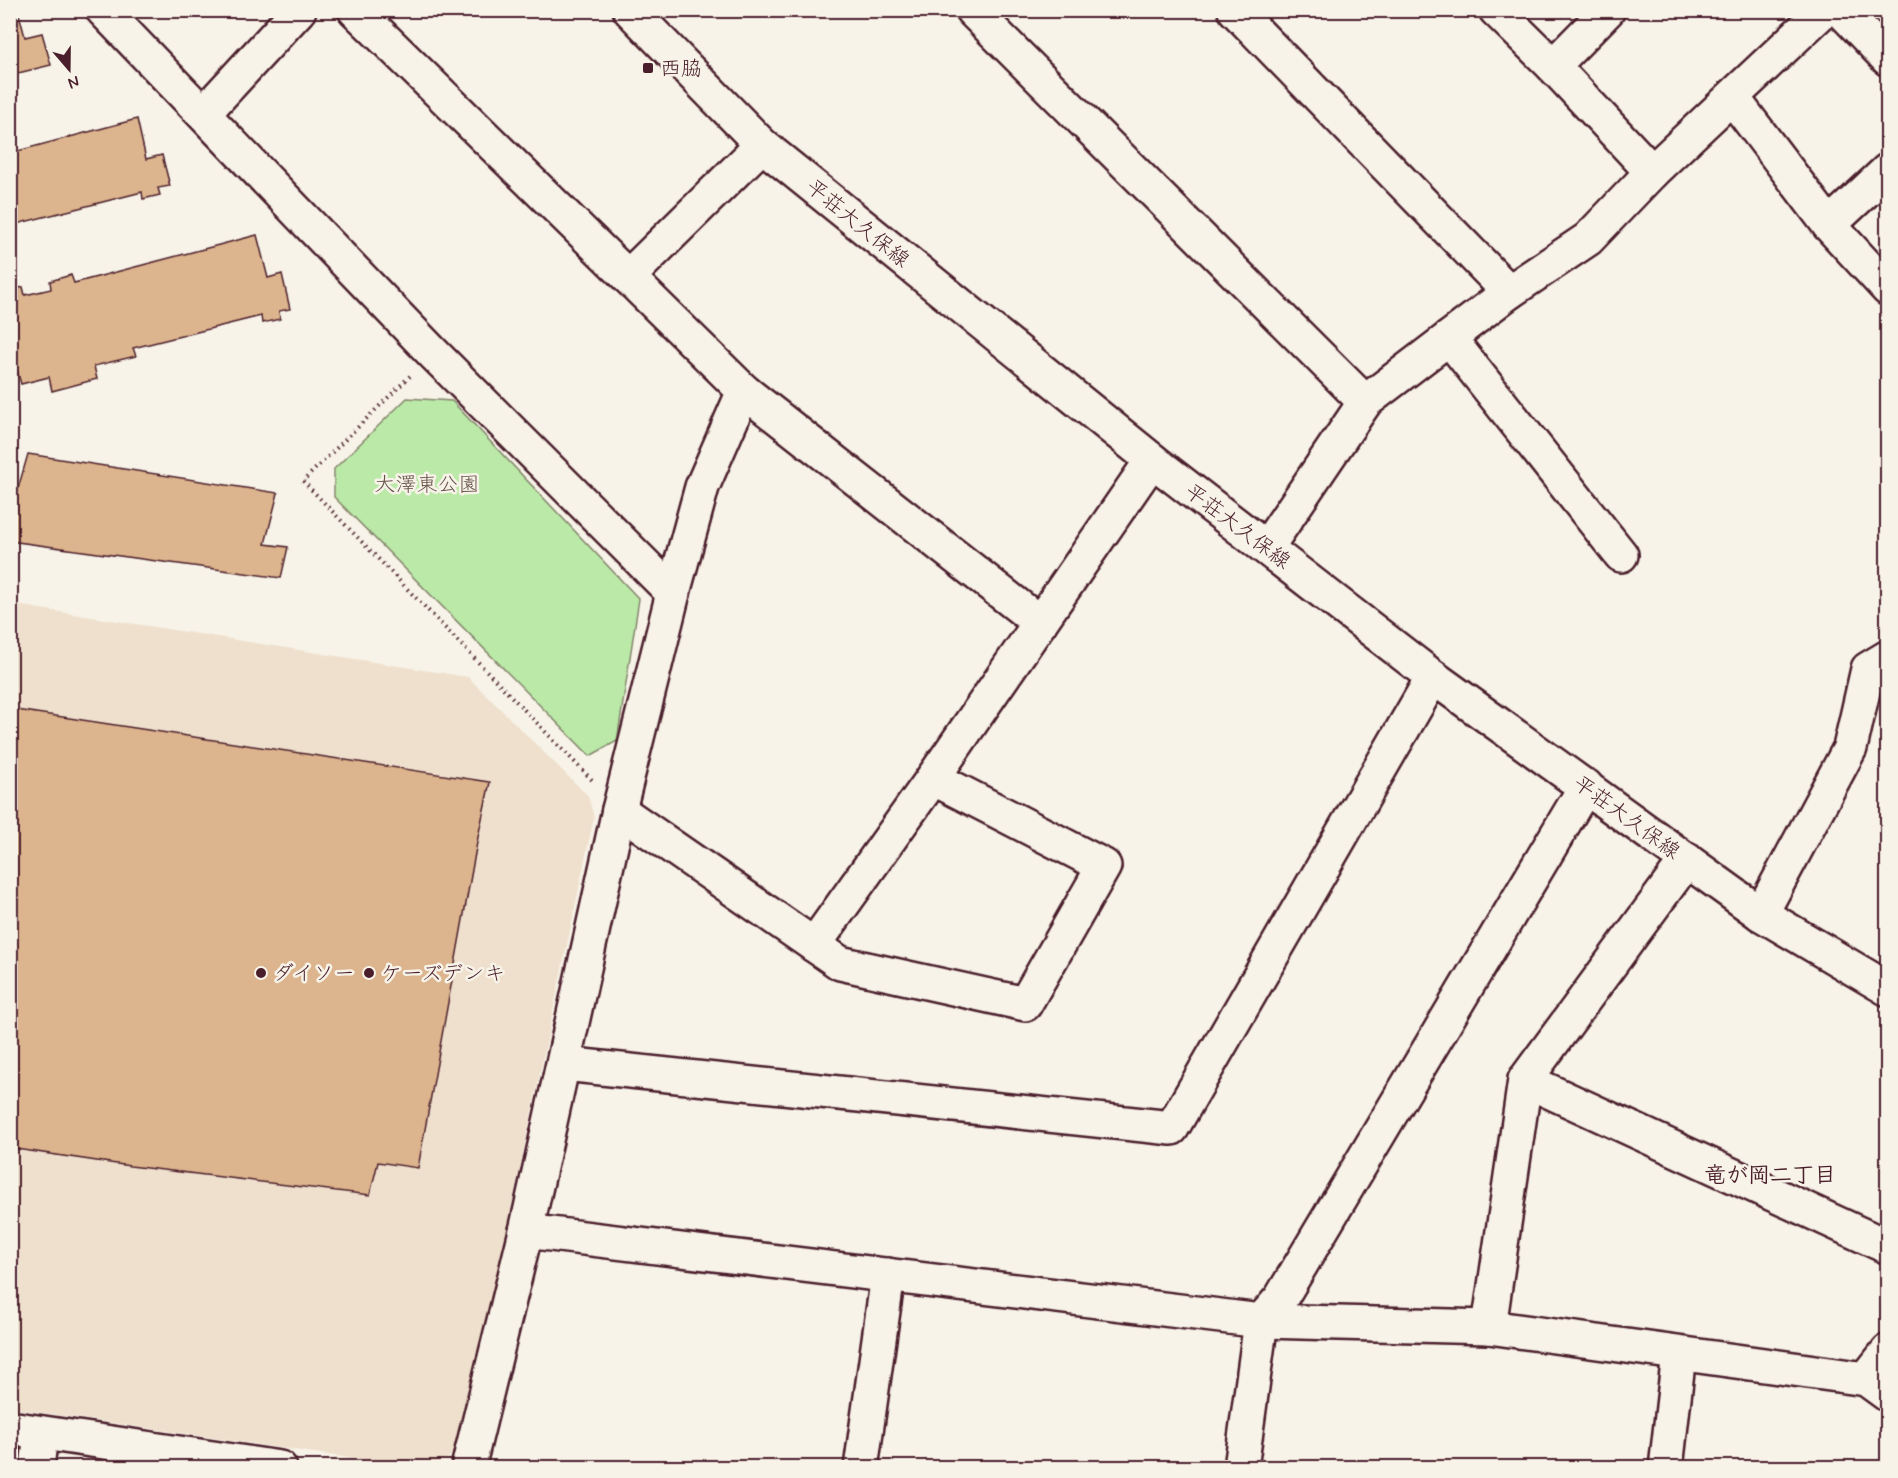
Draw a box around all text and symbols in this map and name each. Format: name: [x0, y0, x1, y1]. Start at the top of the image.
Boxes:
north arrow: [39, 39, 99, 99]
place label: 西脇: [660, 55, 702, 83]
marker: 西脇: [641, 61, 655, 75]
text: N: [65, 70, 82, 93]
street label: 平荘大久保線: [800, 173, 915, 274]
park label: 大澤東公園: [375, 471, 480, 499]
street label: 平荘大久保線: [1179, 478, 1296, 576]
street label: 平荘大久保線: [1567, 769, 1686, 866]
place label: ダイソー: [273, 960, 355, 988]
place label: ケーズデンキ: [381, 960, 505, 988]
marker: ダイソー: [254, 966, 268, 980]
marker: ケーズデンキ: [362, 966, 376, 980]
district label: 竜が岡二丁目: [1704, 1162, 1836, 1190]

